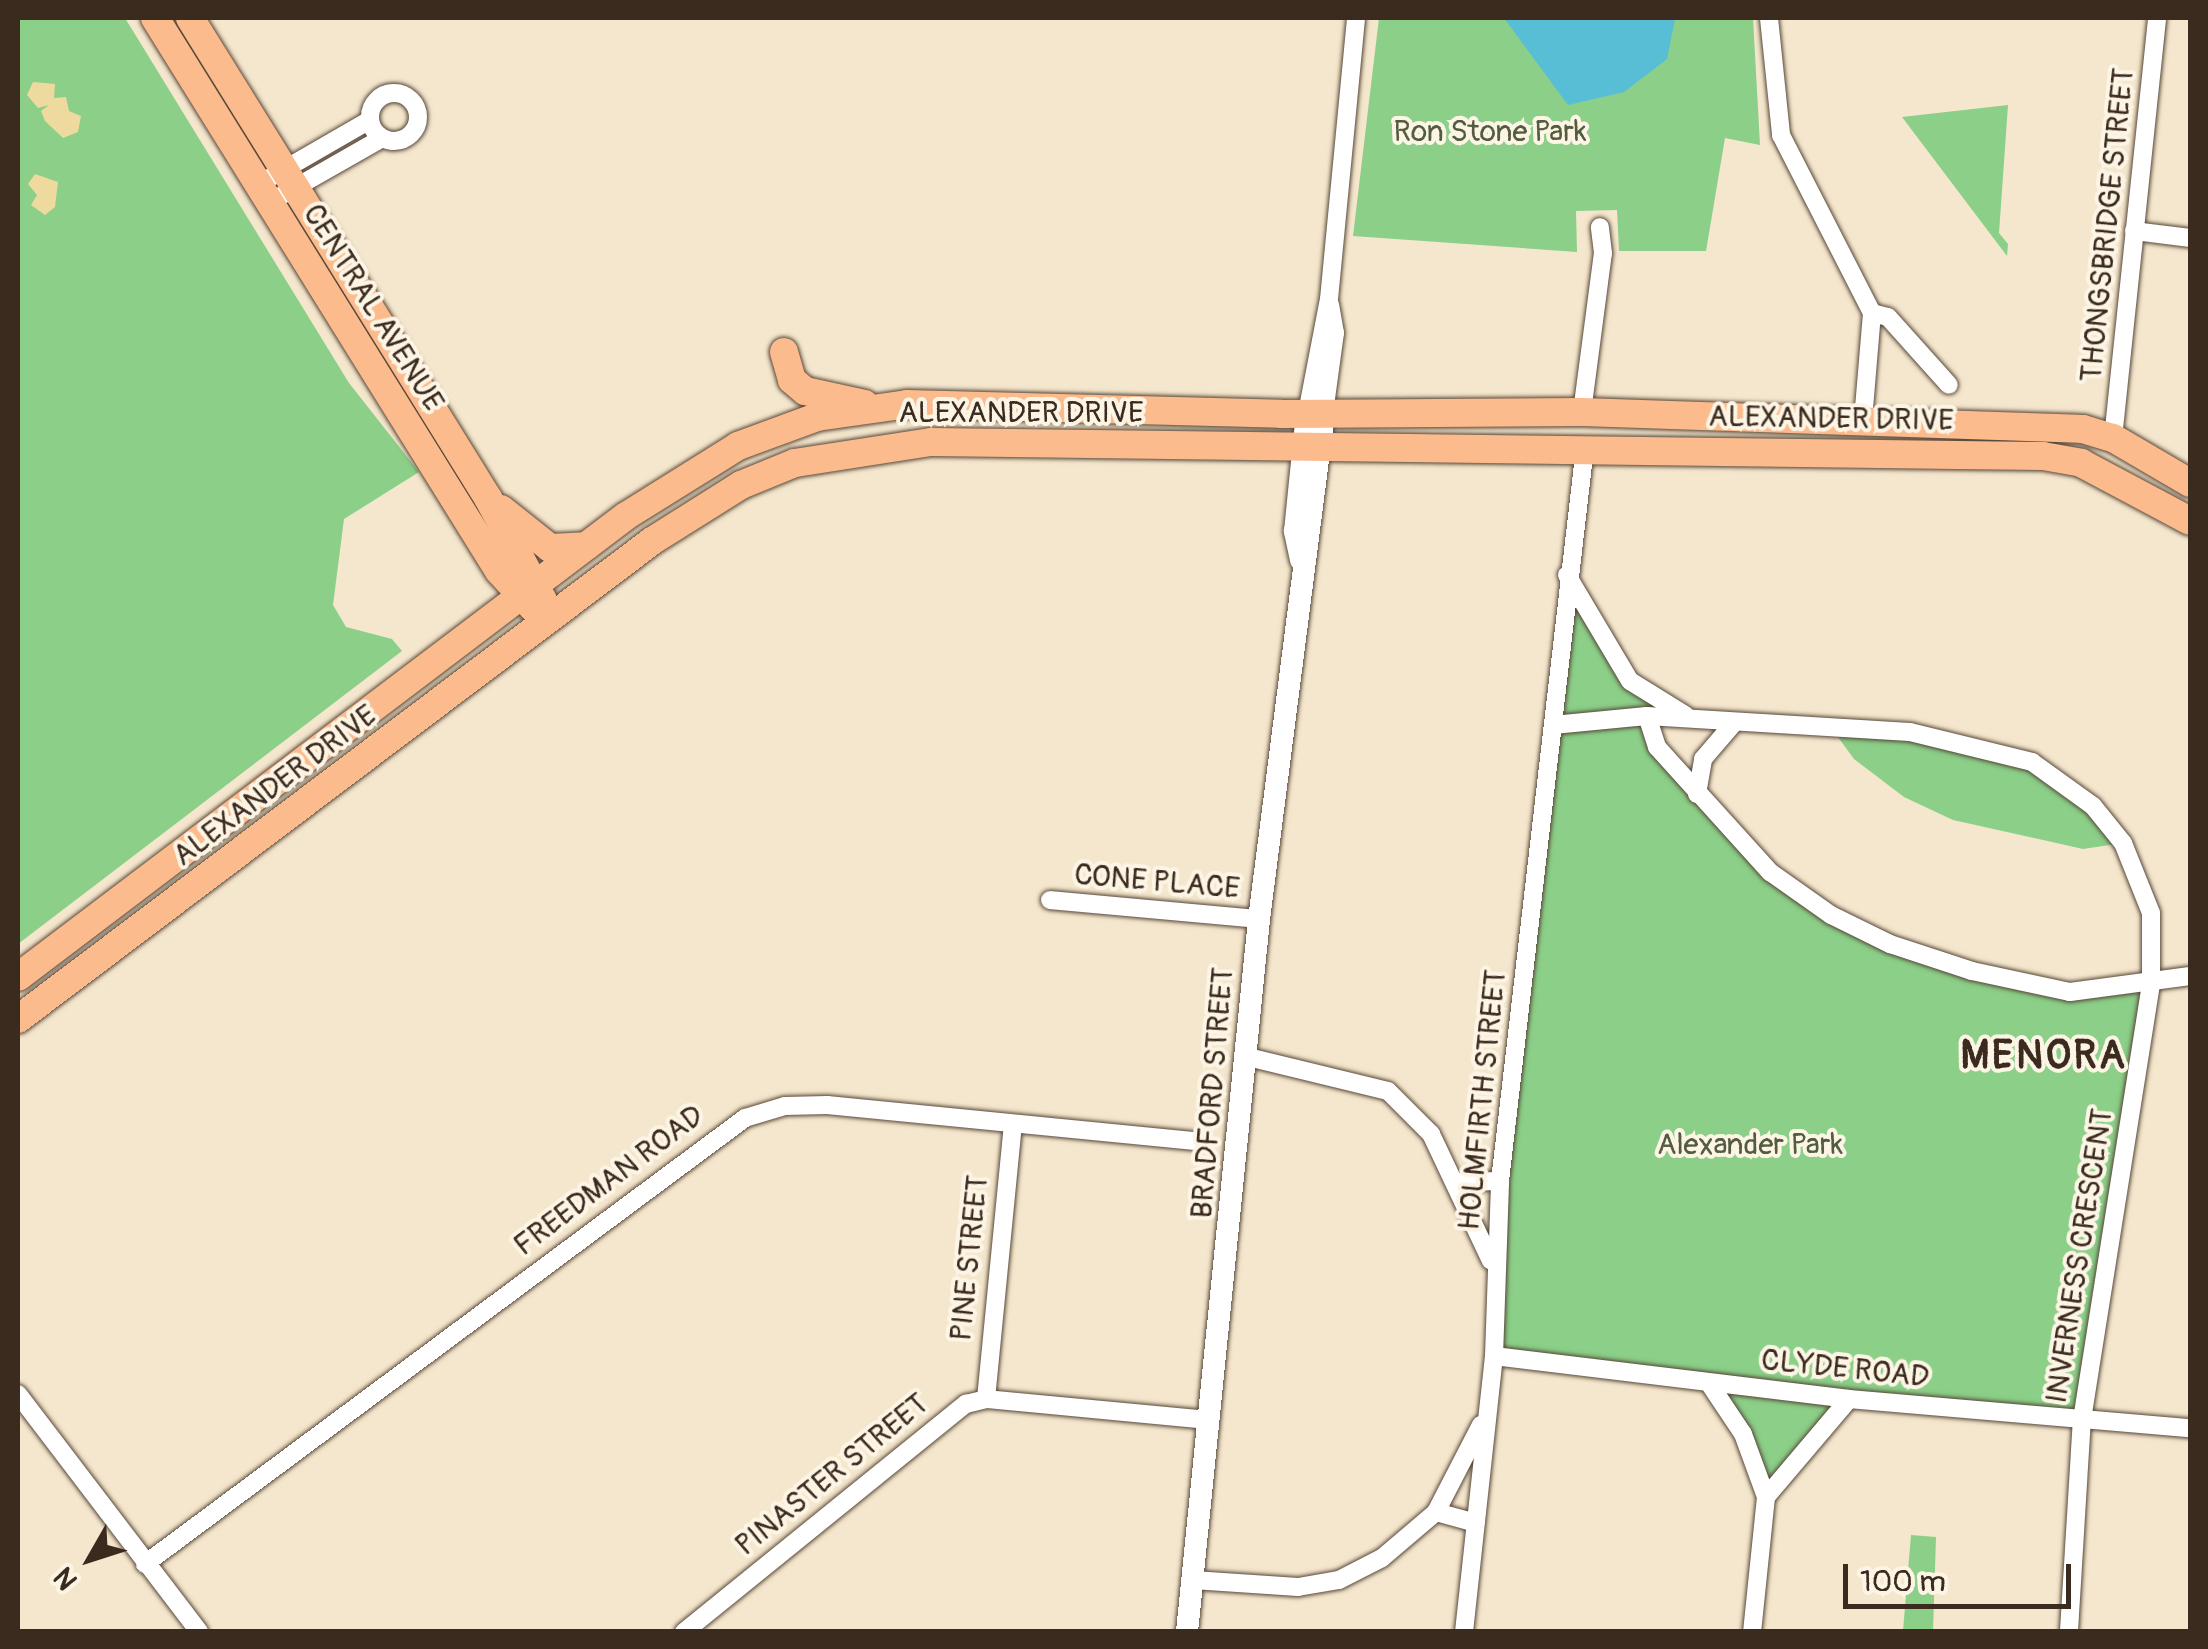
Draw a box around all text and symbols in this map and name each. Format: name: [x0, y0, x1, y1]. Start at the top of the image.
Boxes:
street label: THONGSBRIDGE STREET: [2074, 66, 2142, 384]
park label: Ron Stone Park: [1394, 114, 1586, 150]
street label: CENTRAL AVENUE: [295, 198, 451, 418]
street label: ALEXANDER DRIVE: [898, 395, 1144, 431]
street label: ALEXANDER DRIVE: [1708, 399, 1954, 439]
street label: ALEXANDER DRIVE: [166, 698, 384, 874]
street label: CONE PLACE: [1073, 857, 1241, 907]
street label: BRADFORD STREET: [1184, 966, 1242, 1220]
street label: HOLMFIRTH STREET: [1451, 968, 1515, 1232]
district label: MENORA: [1961, 1032, 2127, 1080]
street label: FREEDMAN ROAD: [507, 1098, 711, 1264]
street label: INVERNESS CRESCENT: [2039, 1106, 2121, 1406]
park label: Alexander Park: [1657, 1127, 1843, 1163]
street label: PINE STREET: [943, 1173, 997, 1343]
street label: CLYDE ROAD: [1759, 1342, 1931, 1396]
street label: PINASTER STREET: [728, 1386, 936, 1564]
north arrow: [40, 1509, 140, 1609]
scale bar: [1848, 1544, 2076, 1606]
text: N: [47, 1560, 86, 1597]
text: 100 m: [1860, 1563, 1946, 1600]

